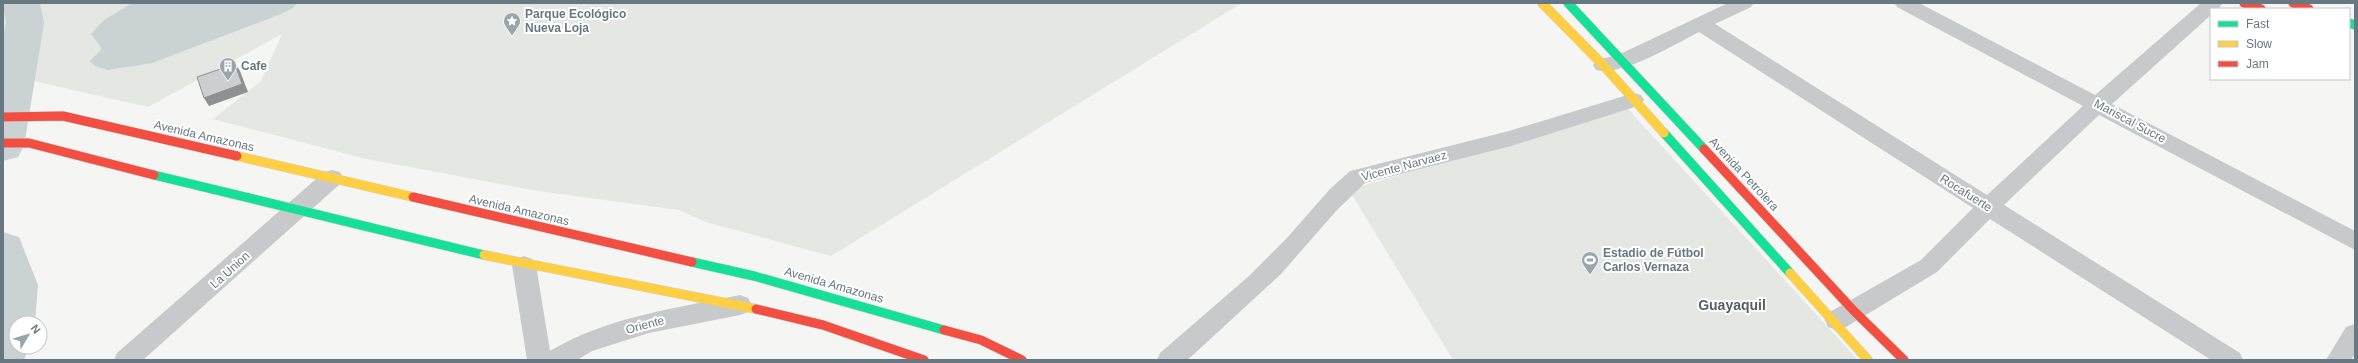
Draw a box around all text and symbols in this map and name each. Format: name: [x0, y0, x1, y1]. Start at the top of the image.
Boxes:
place label: Parque Ecológico Nueva Loja: [525, 7, 626, 35]
legend: [2210, 8, 2350, 80]
place icon: Parque Ecológico Nueva Loja: [502, 11, 522, 36]
text: Fast: [2246, 17, 2270, 31]
text: Slow: [2246, 37, 2272, 51]
building icon: Cafe: [218, 56, 238, 81]
text: Jam: [2246, 57, 2269, 71]
place label: Cafe: [241, 59, 267, 73]
street label: Mariscal Sucre: [2092, 96, 2169, 146]
street label: Avenida Amazonas: [152, 118, 256, 154]
street label: Avenida Petrolera: [1706, 134, 1782, 214]
street label: Vicente Narvaez: [1360, 148, 1448, 184]
street label: Rocafuerte: [1937, 172, 1995, 215]
street label: Avenida Amazonas: [467, 192, 571, 228]
place label: Estadio de Fútbol Carlos Vernaza: [1603, 246, 1704, 274]
street label: La Union: [207, 249, 253, 291]
sports icon: Estadio de Fútbol Carlos Vernaza: [1580, 250, 1600, 275]
street label: Avenida Amazonas: [783, 264, 885, 306]
district label: Guayaquil: [1698, 297, 1766, 313]
street label: Oriente: [624, 313, 666, 337]
north arrow: [8, 315, 48, 355]
text: N: [29, 322, 43, 336]

